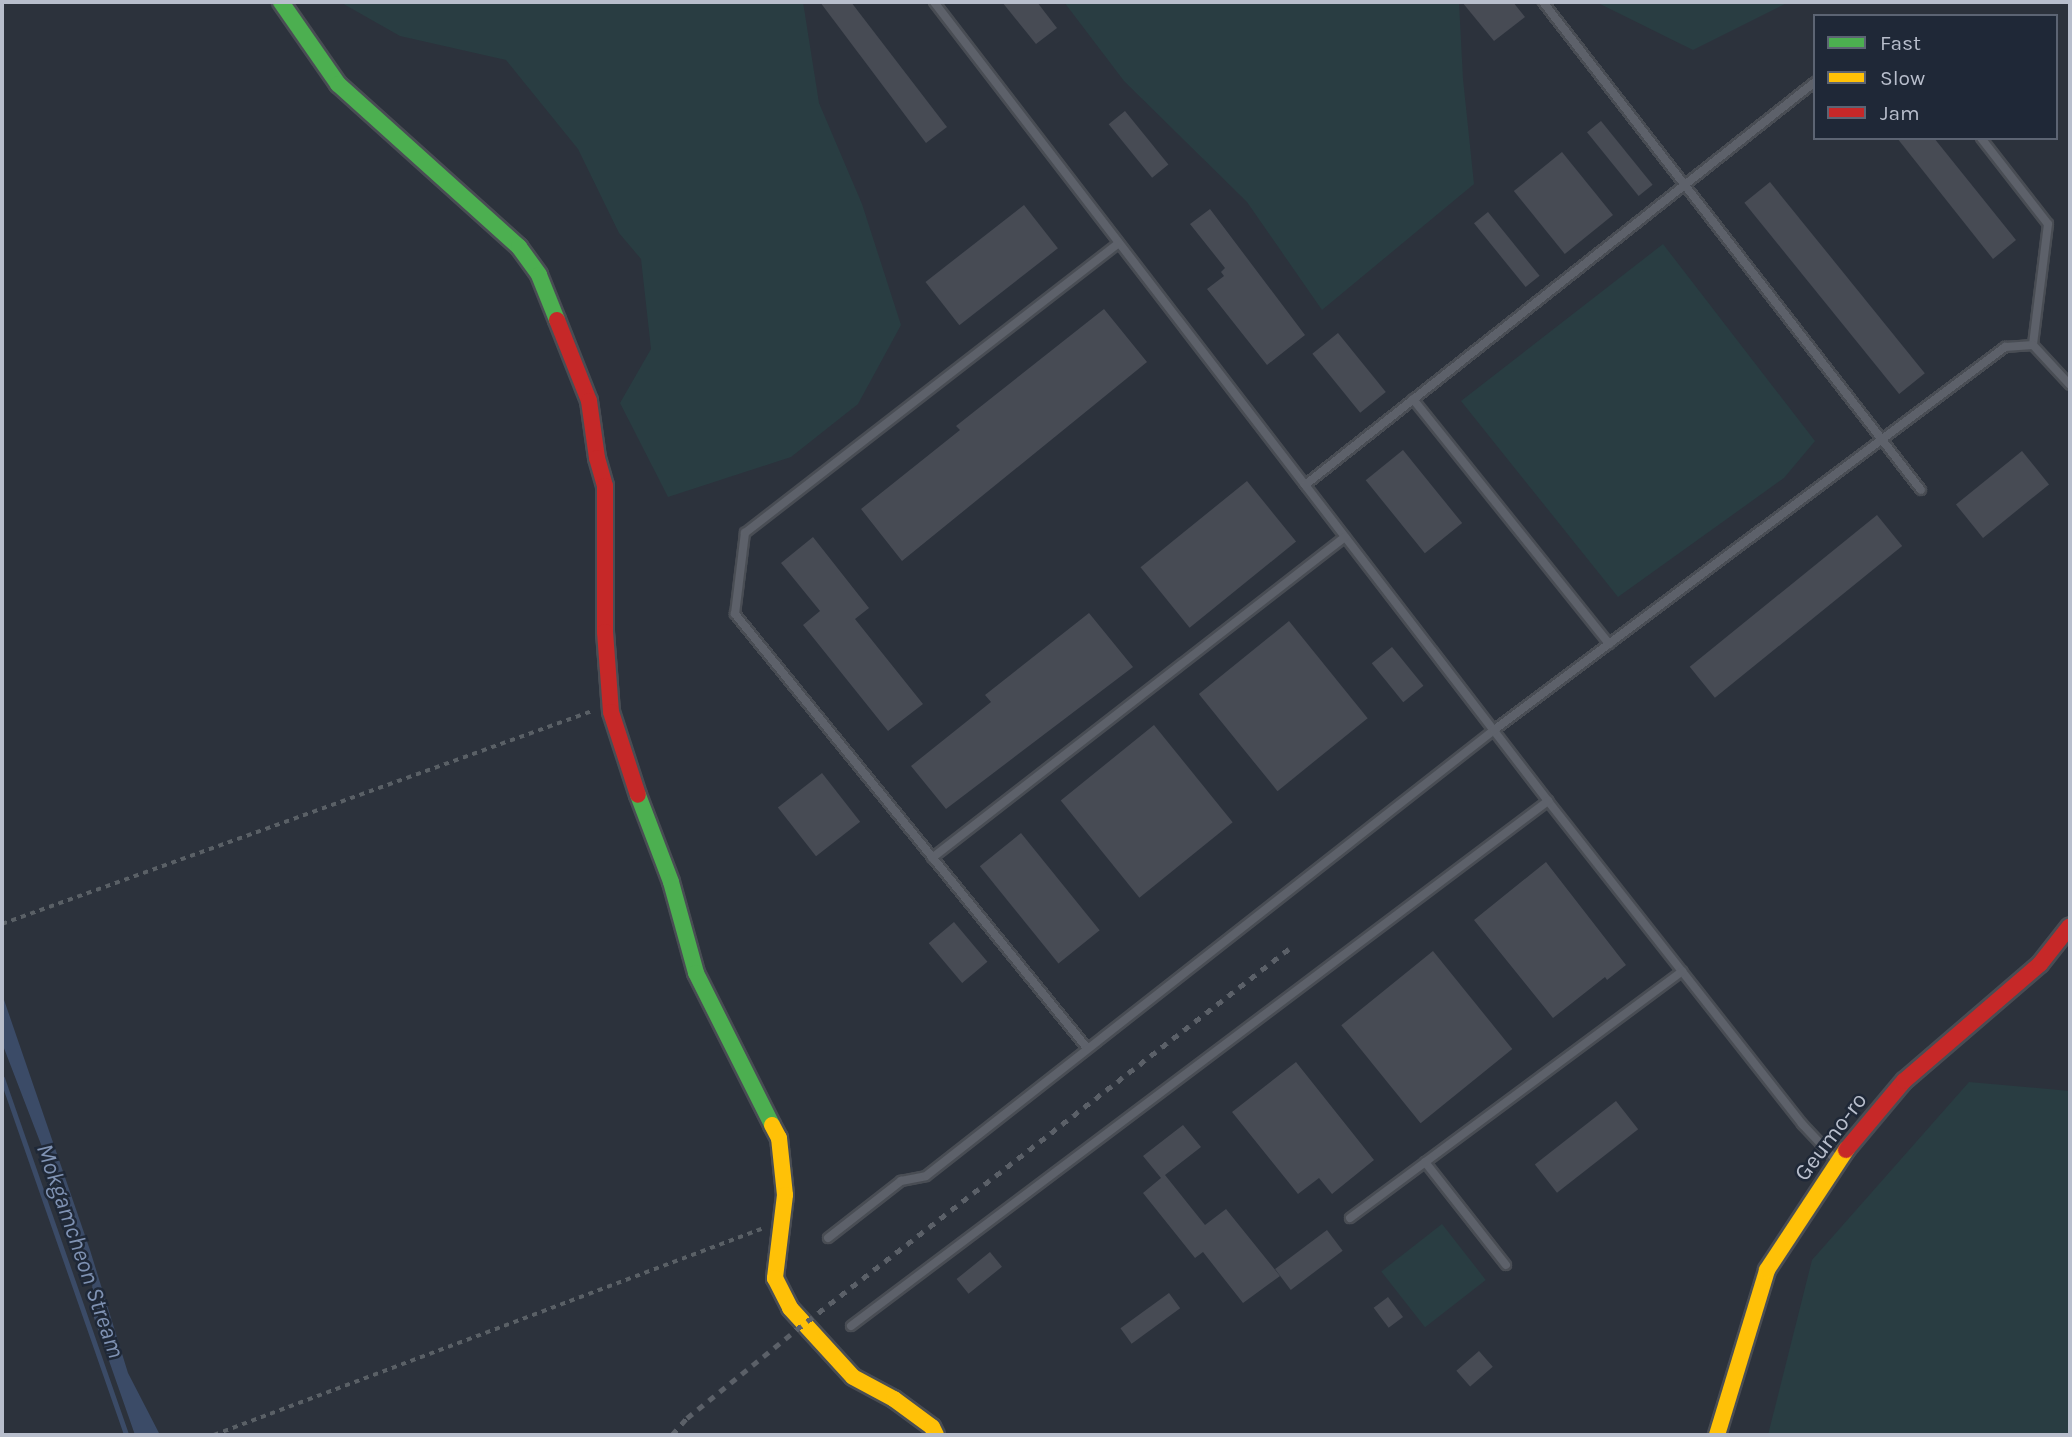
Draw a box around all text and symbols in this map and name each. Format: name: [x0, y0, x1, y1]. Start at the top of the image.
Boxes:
legend: [1813, 14, 2058, 140]
text: Fast: [1880, 31, 1921, 55]
text: Slow: [1880, 66, 1925, 90]
text: Jam: [1880, 101, 1920, 125]
street label: Geumo-ro: [1789, 1087, 1873, 1187]
water label: Mokgamcheon Stream: [30, 1140, 130, 1362]

